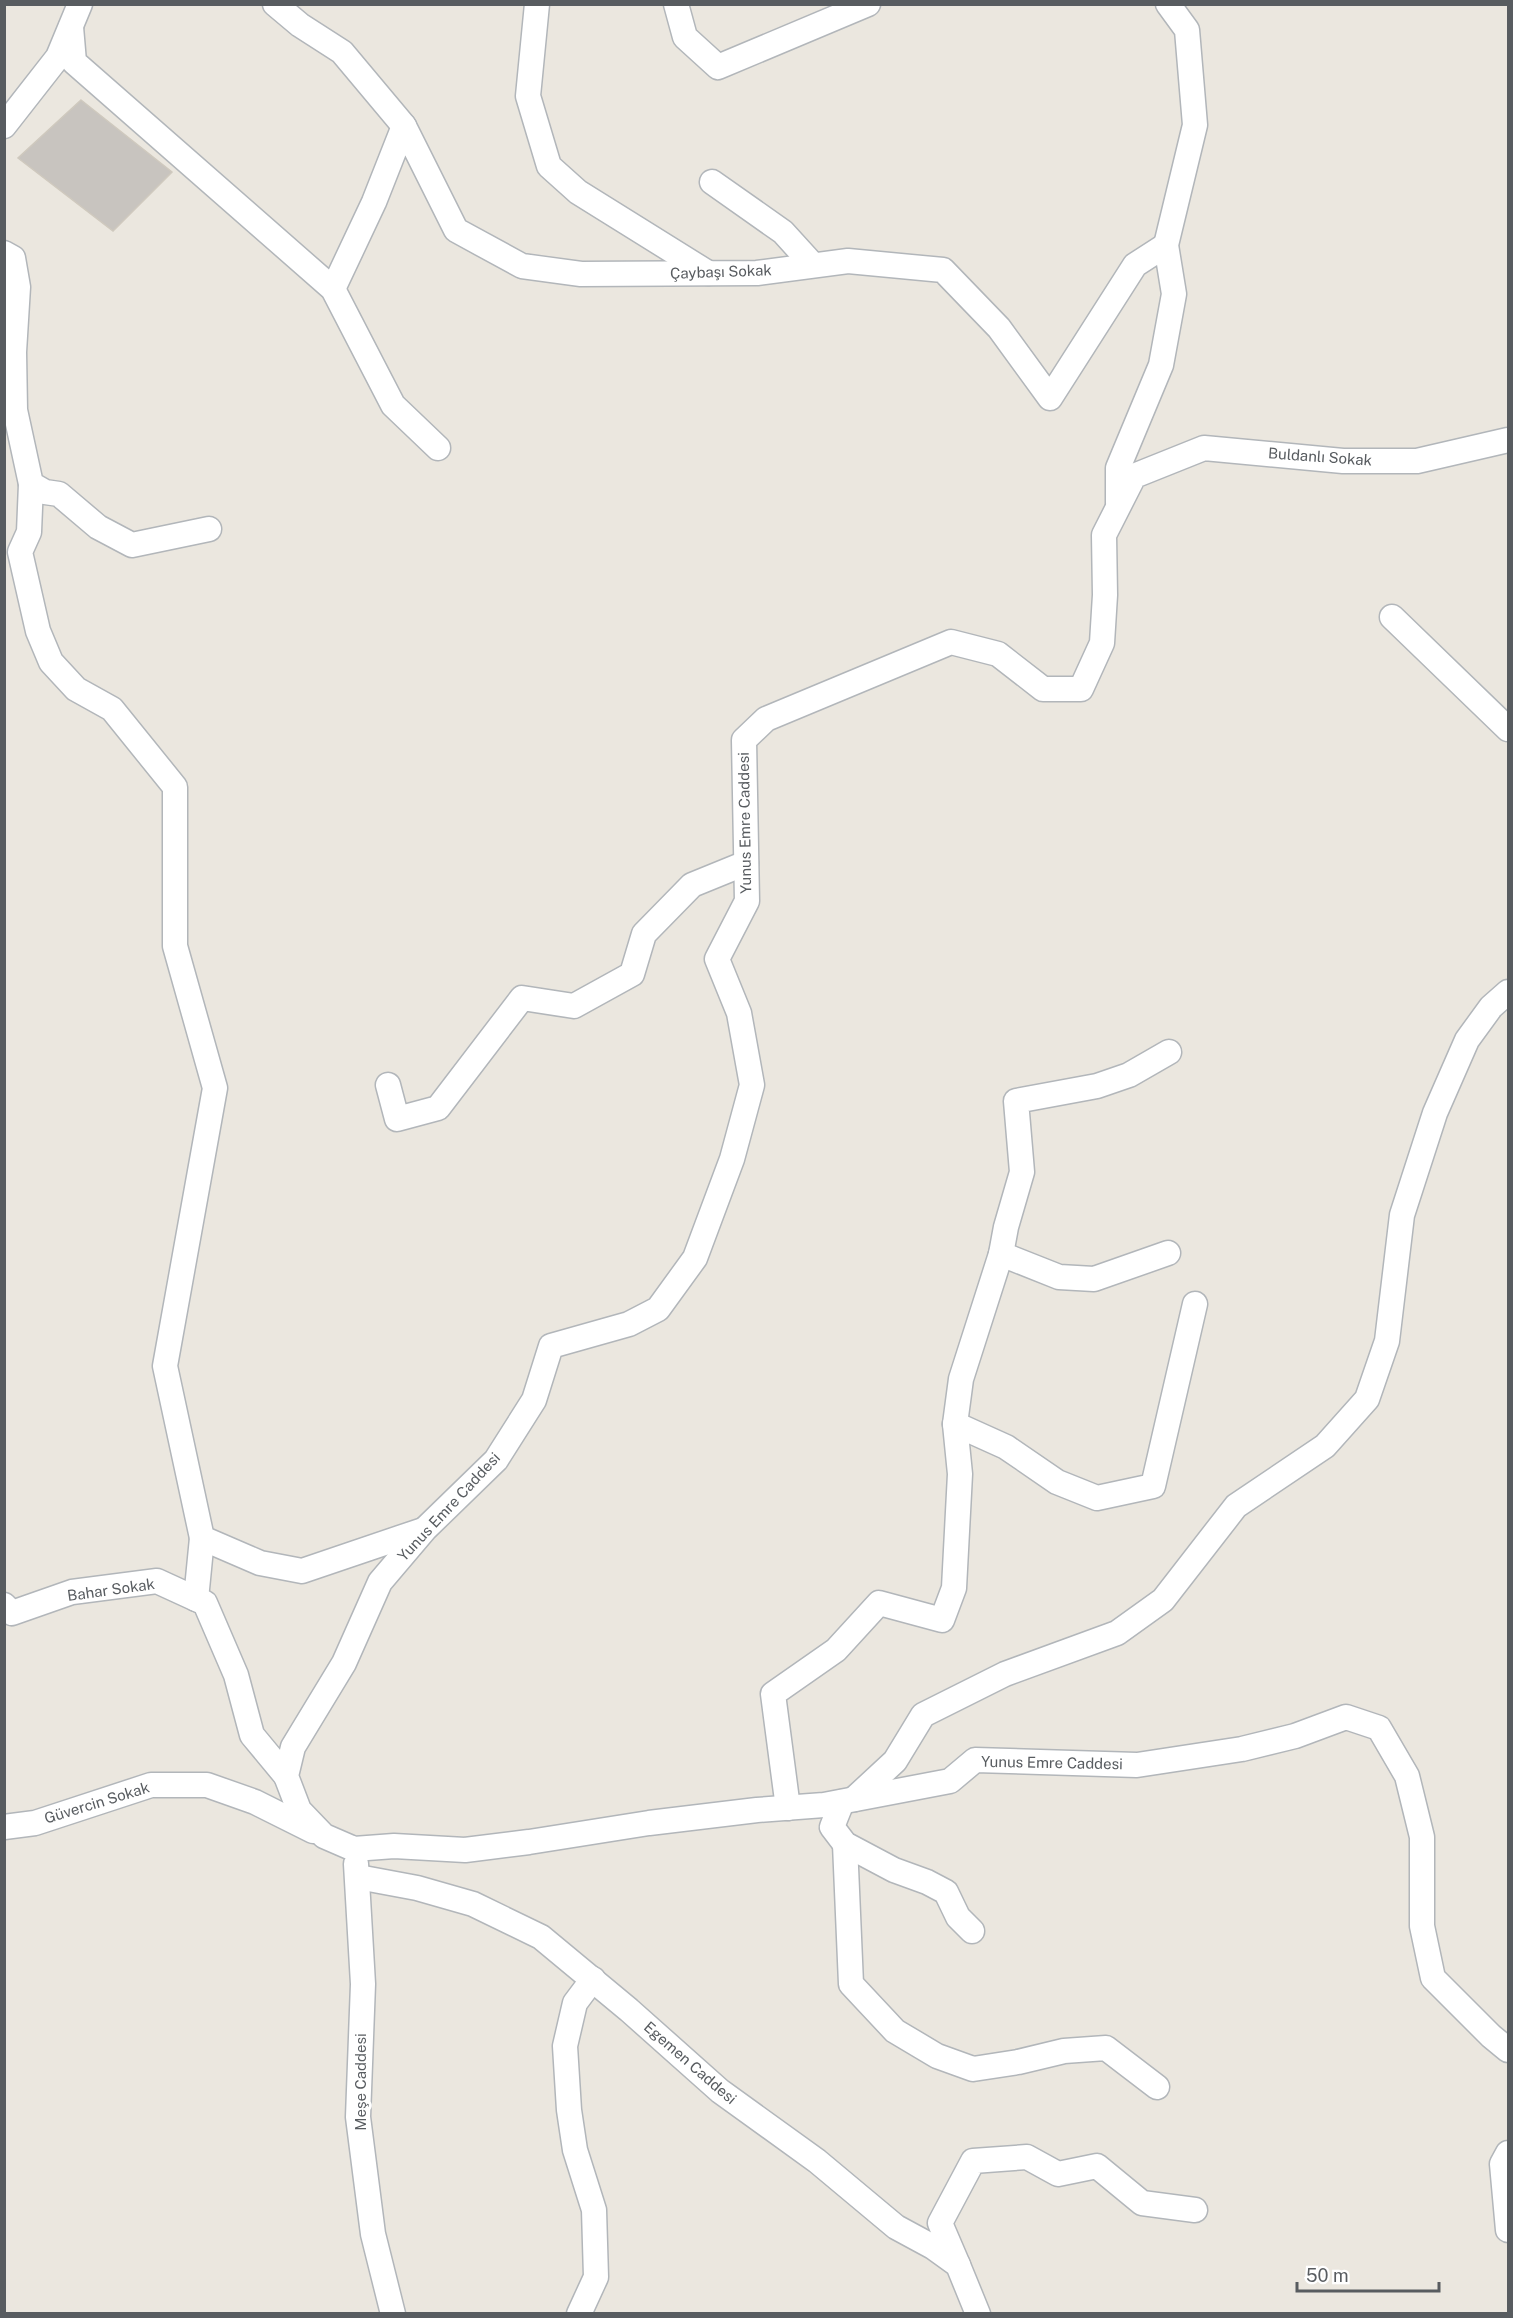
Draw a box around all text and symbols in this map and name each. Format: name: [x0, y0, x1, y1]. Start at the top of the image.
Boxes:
street label: Çaybaşı Sokak: [670, 261, 772, 282]
street label: Buldanlı Sokak: [1267, 444, 1373, 469]
street label: Yunus Emre Caddesi: [735, 752, 754, 894]
street label: Yunus Emre Caddesi: [394, 1449, 503, 1564]
street label: Bahar Sokak: [66, 1575, 156, 1604]
street label: Yunus Emre Caddesi: [981, 1753, 1123, 1772]
street label: Güvercin Sokak: [42, 1778, 151, 1827]
street label: Egemen Caddesi: [641, 2018, 740, 2107]
street label: Meşe Caddesi: [352, 2033, 369, 2131]
scale bar: [1297, 2255, 1440, 2293]
text: 50 m: [1306, 2265, 1349, 2286]

